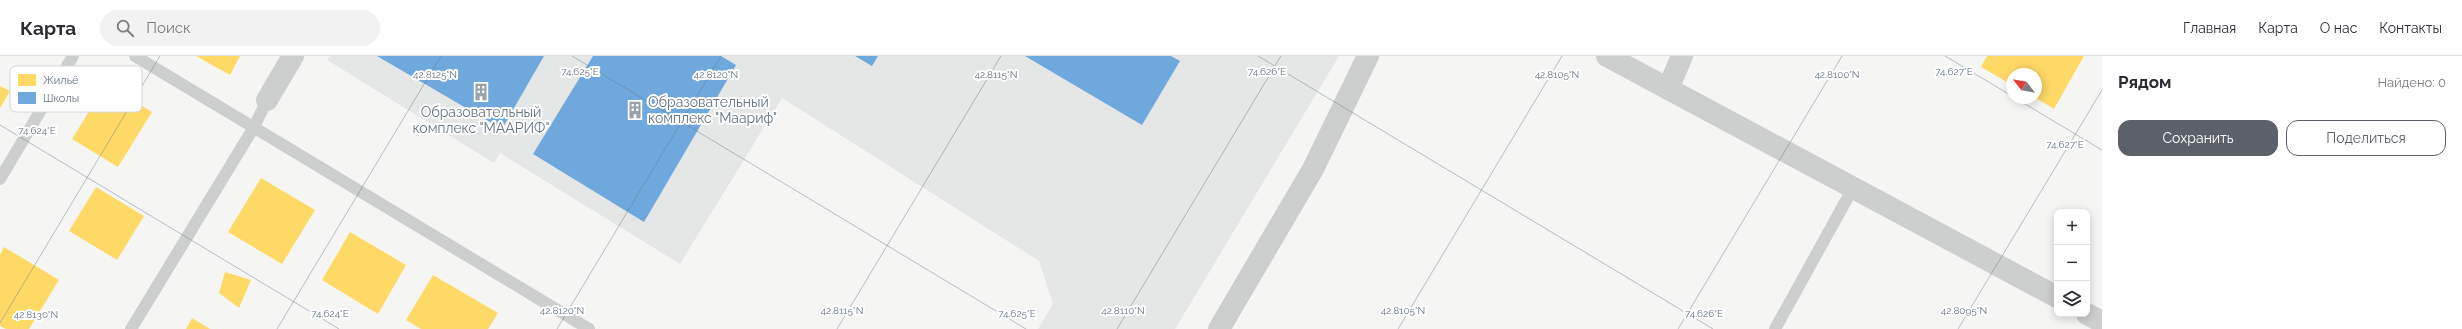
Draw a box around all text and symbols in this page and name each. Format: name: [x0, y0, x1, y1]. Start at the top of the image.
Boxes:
search box: [100, 10, 380, 46]
text: Карта: [20, 17, 76, 39]
icon: search: [114, 17, 136, 39]
text: Поиск: [146, 19, 191, 37]
text: Главная: [2183, 20, 2236, 36]
text: Карта: [2258, 20, 2298, 36]
text: О нас: [2320, 20, 2357, 36]
text: Контакты: [2379, 20, 2442, 36]
legend: [10, 66, 142, 112]
text: 74.625°E: [561, 66, 599, 77]
text: 74.626°E: [1248, 66, 1286, 77]
text: 74.627°E: [1935, 66, 1973, 77]
north arrow: [2006, 68, 2042, 104]
text: 42.8125°N: [413, 69, 457, 80]
text: 42.8120°N: [694, 69, 738, 80]
text: 42.8115°N: [975, 69, 1017, 80]
text: 42.8105°N: [1535, 69, 1579, 80]
text: 42.8100°N: [1814, 69, 1860, 80]
text: Рядом: [2118, 72, 2171, 92]
text: Жильё: [43, 74, 79, 87]
text: Найдено: 0: [2377, 75, 2446, 90]
building icon: Образовательный комплекс "МААРИФ": [471, 82, 491, 102]
text: Школы: [43, 92, 79, 105]
place label: Образовательный комплекс "Маариф": [648, 94, 777, 126]
building icon: Образовательный комплекс "Маариф": [625, 100, 645, 120]
place label: Образовательный комплекс "МААРИФ": [412, 104, 550, 136]
button: Сохранить: [2118, 120, 2278, 156]
button: Поделиться: [2286, 120, 2446, 156]
text: 74.624°E: [18, 125, 56, 136]
text: 74.627°E: [2046, 139, 2084, 150]
map controls: [2054, 209, 2090, 317]
button: +: [2054, 209, 2090, 245]
button: −: [2054, 245, 2090, 281]
button: layers: [2054, 281, 2090, 317]
text: 42.8120°N: [540, 305, 584, 316]
text: 42.8115°N: [821, 305, 863, 316]
text: 42.8110°N: [1101, 305, 1145, 316]
text: 42.8105°N: [1381, 305, 1425, 316]
text: 42.8095°N: [1941, 305, 1987, 316]
text: 74.624°E: [311, 308, 349, 319]
text: 74.625°E: [998, 308, 1036, 319]
text: 74.626°E: [1685, 308, 1723, 319]
text: 42.8130°N: [14, 309, 58, 320]

